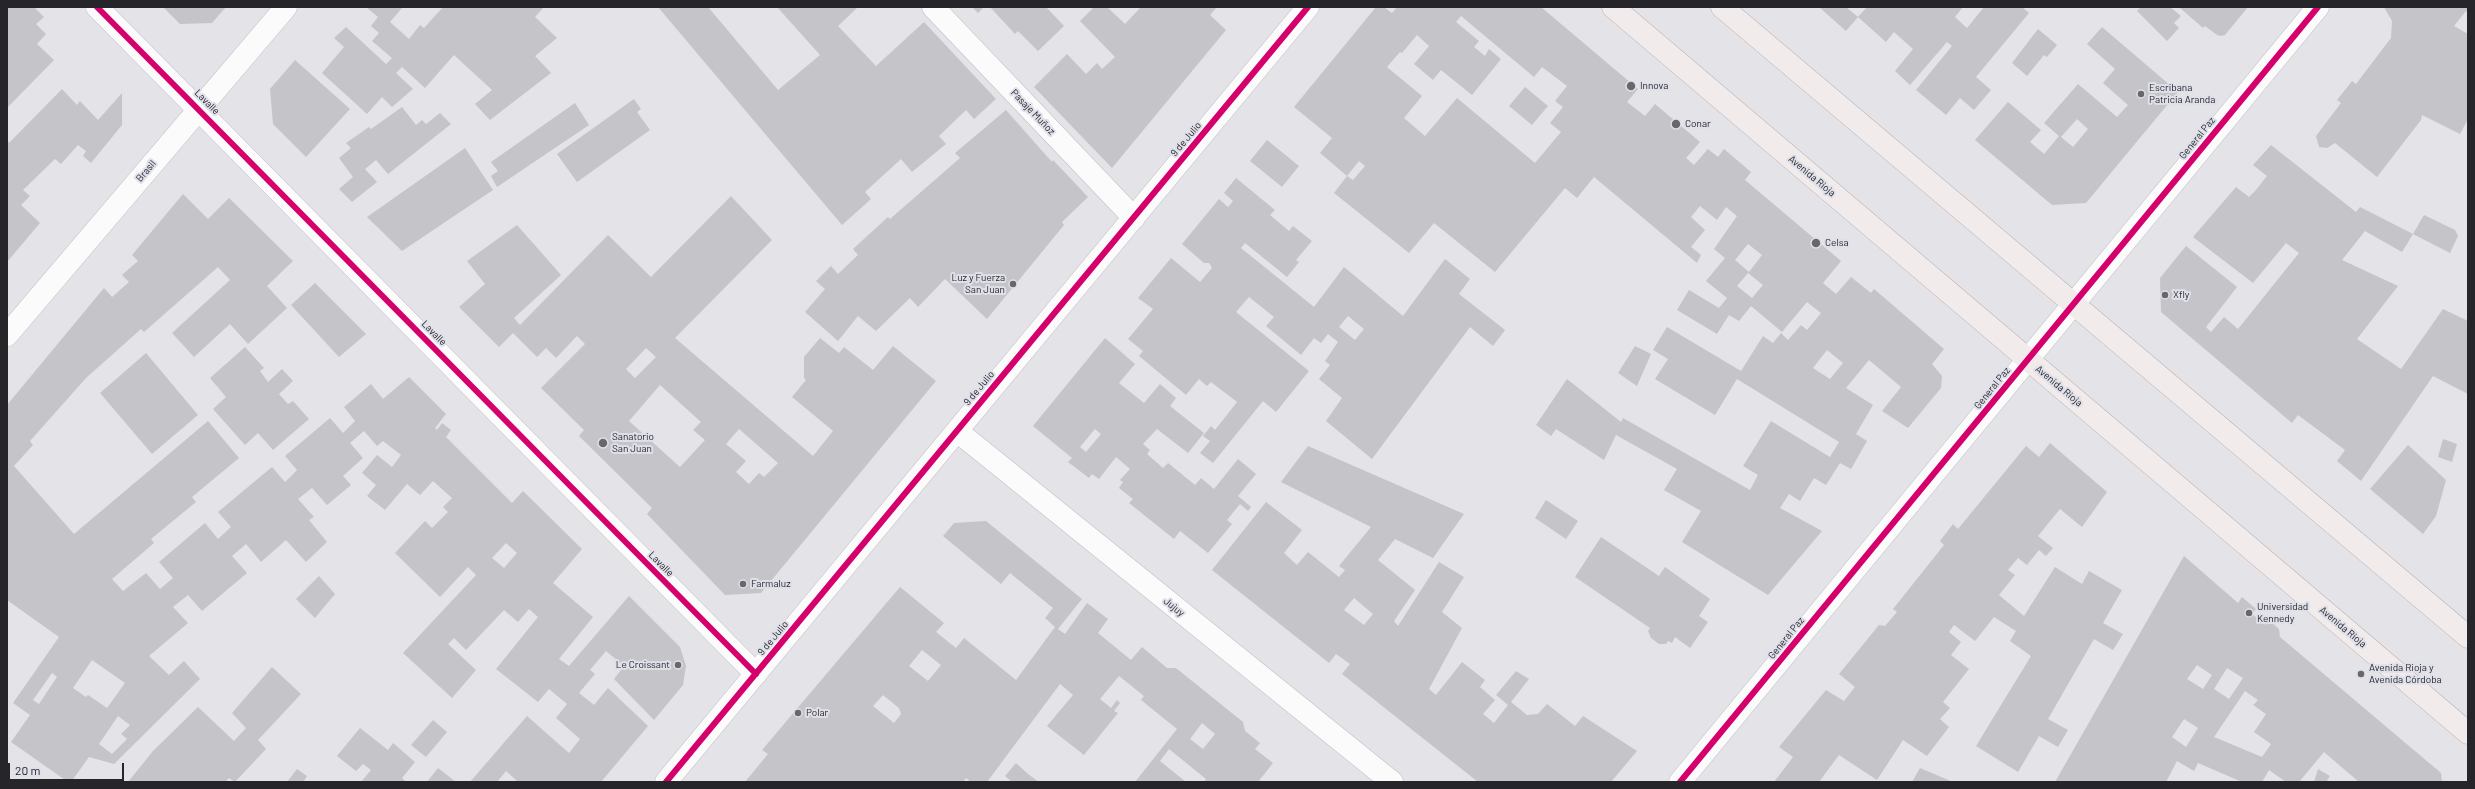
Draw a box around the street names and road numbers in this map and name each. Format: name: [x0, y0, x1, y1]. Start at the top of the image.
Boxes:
street label: Lavalle: [192, 87, 222, 117]
street label: Pasaje Muñoz: [1008, 87, 1058, 137]
street label: General Paz: [2176, 115, 2218, 161]
street label: 9 de Julio: [1168, 119, 1204, 159]
street label: Avenida Rioja: [1786, 153, 1838, 199]
street label: Brasil: [133, 158, 159, 184]
street label: Lavalle: [419, 318, 449, 348]
street label: Avenida Rioja: [2033, 363, 2085, 409]
street label: General Paz: [1971, 365, 2013, 411]
street label: 9 de Julio: [961, 368, 997, 408]
street label: Lavalle: [646, 549, 676, 579]
street label: Jujuy: [1161, 595, 1187, 619]
street label: Avenida Rioja: [2317, 604, 2369, 650]
street label: General Paz: [1765, 615, 1807, 661]
street label: 9 de Julio: [755, 618, 791, 658]

